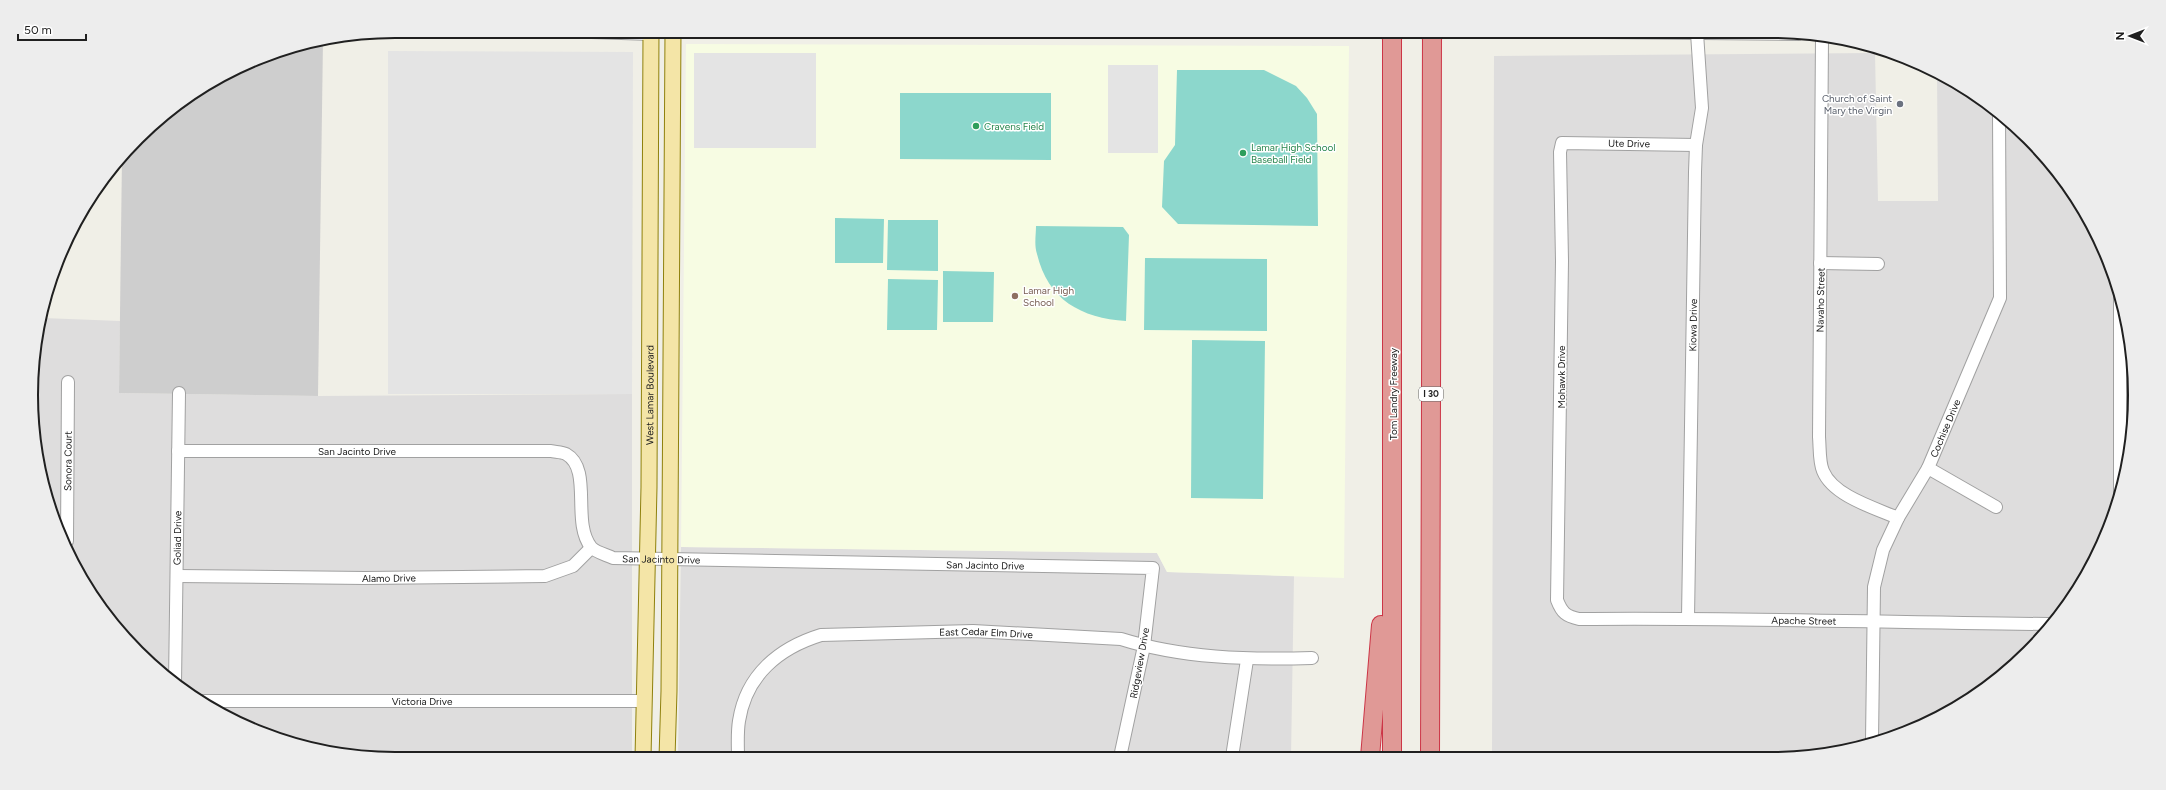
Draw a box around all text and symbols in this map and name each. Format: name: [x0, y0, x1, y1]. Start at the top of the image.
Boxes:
scale bar: [18, 16, 86, 42]
north arrow: [2110, 16, 2150, 56]
text: 50 m: [24, 23, 52, 37]
text: N: [2114, 32, 2127, 40]
place label: Church of Saint Mary the Virgin: [1822, 92, 1892, 117]
marker: Church of Saint Mary the Virgin: [1895, 99, 1905, 109]
place label: Cravens Field: [984, 120, 1044, 133]
marker: Cravens Field: [971, 121, 981, 131]
street label: Ute Drive: [1608, 137, 1651, 150]
place label: Lamar High School Baseball Field: [1251, 141, 1335, 166]
marker: Lamar High School Baseball Field: [1238, 148, 1248, 158]
street label: Navaho Street: [1813, 267, 1828, 333]
place label: Lamar High School: [1023, 284, 1074, 309]
marker: Lamar High School: [1010, 291, 1020, 301]
street label: Kiowa Drive: [1686, 298, 1700, 351]
street label: West Lamar Boulevard: [643, 345, 657, 445]
street label: Mohawk Drive: [1555, 345, 1568, 409]
street label: Tom Landry Freeway: [1387, 347, 1400, 440]
road number: I 30: [1419, 387, 1443, 401]
street label: Cochise Drive: [1927, 397, 1964, 460]
street label: Sonora Court: [61, 431, 75, 491]
street label: San Jacinto Drive: [318, 445, 397, 458]
street label: Goliad Drive: [171, 510, 184, 565]
street label: San Jacinto Drive: [622, 552, 701, 567]
street label: San Jacinto Drive: [946, 558, 1025, 573]
street label: Alamo Drive: [362, 571, 417, 585]
street label: Apache Street: [1771, 614, 1837, 628]
street label: East Cedar Elm Drive: [939, 625, 1034, 641]
street label: Ridgeview Drive: [1127, 626, 1152, 700]
street label: Victoria Drive: [392, 695, 453, 708]

